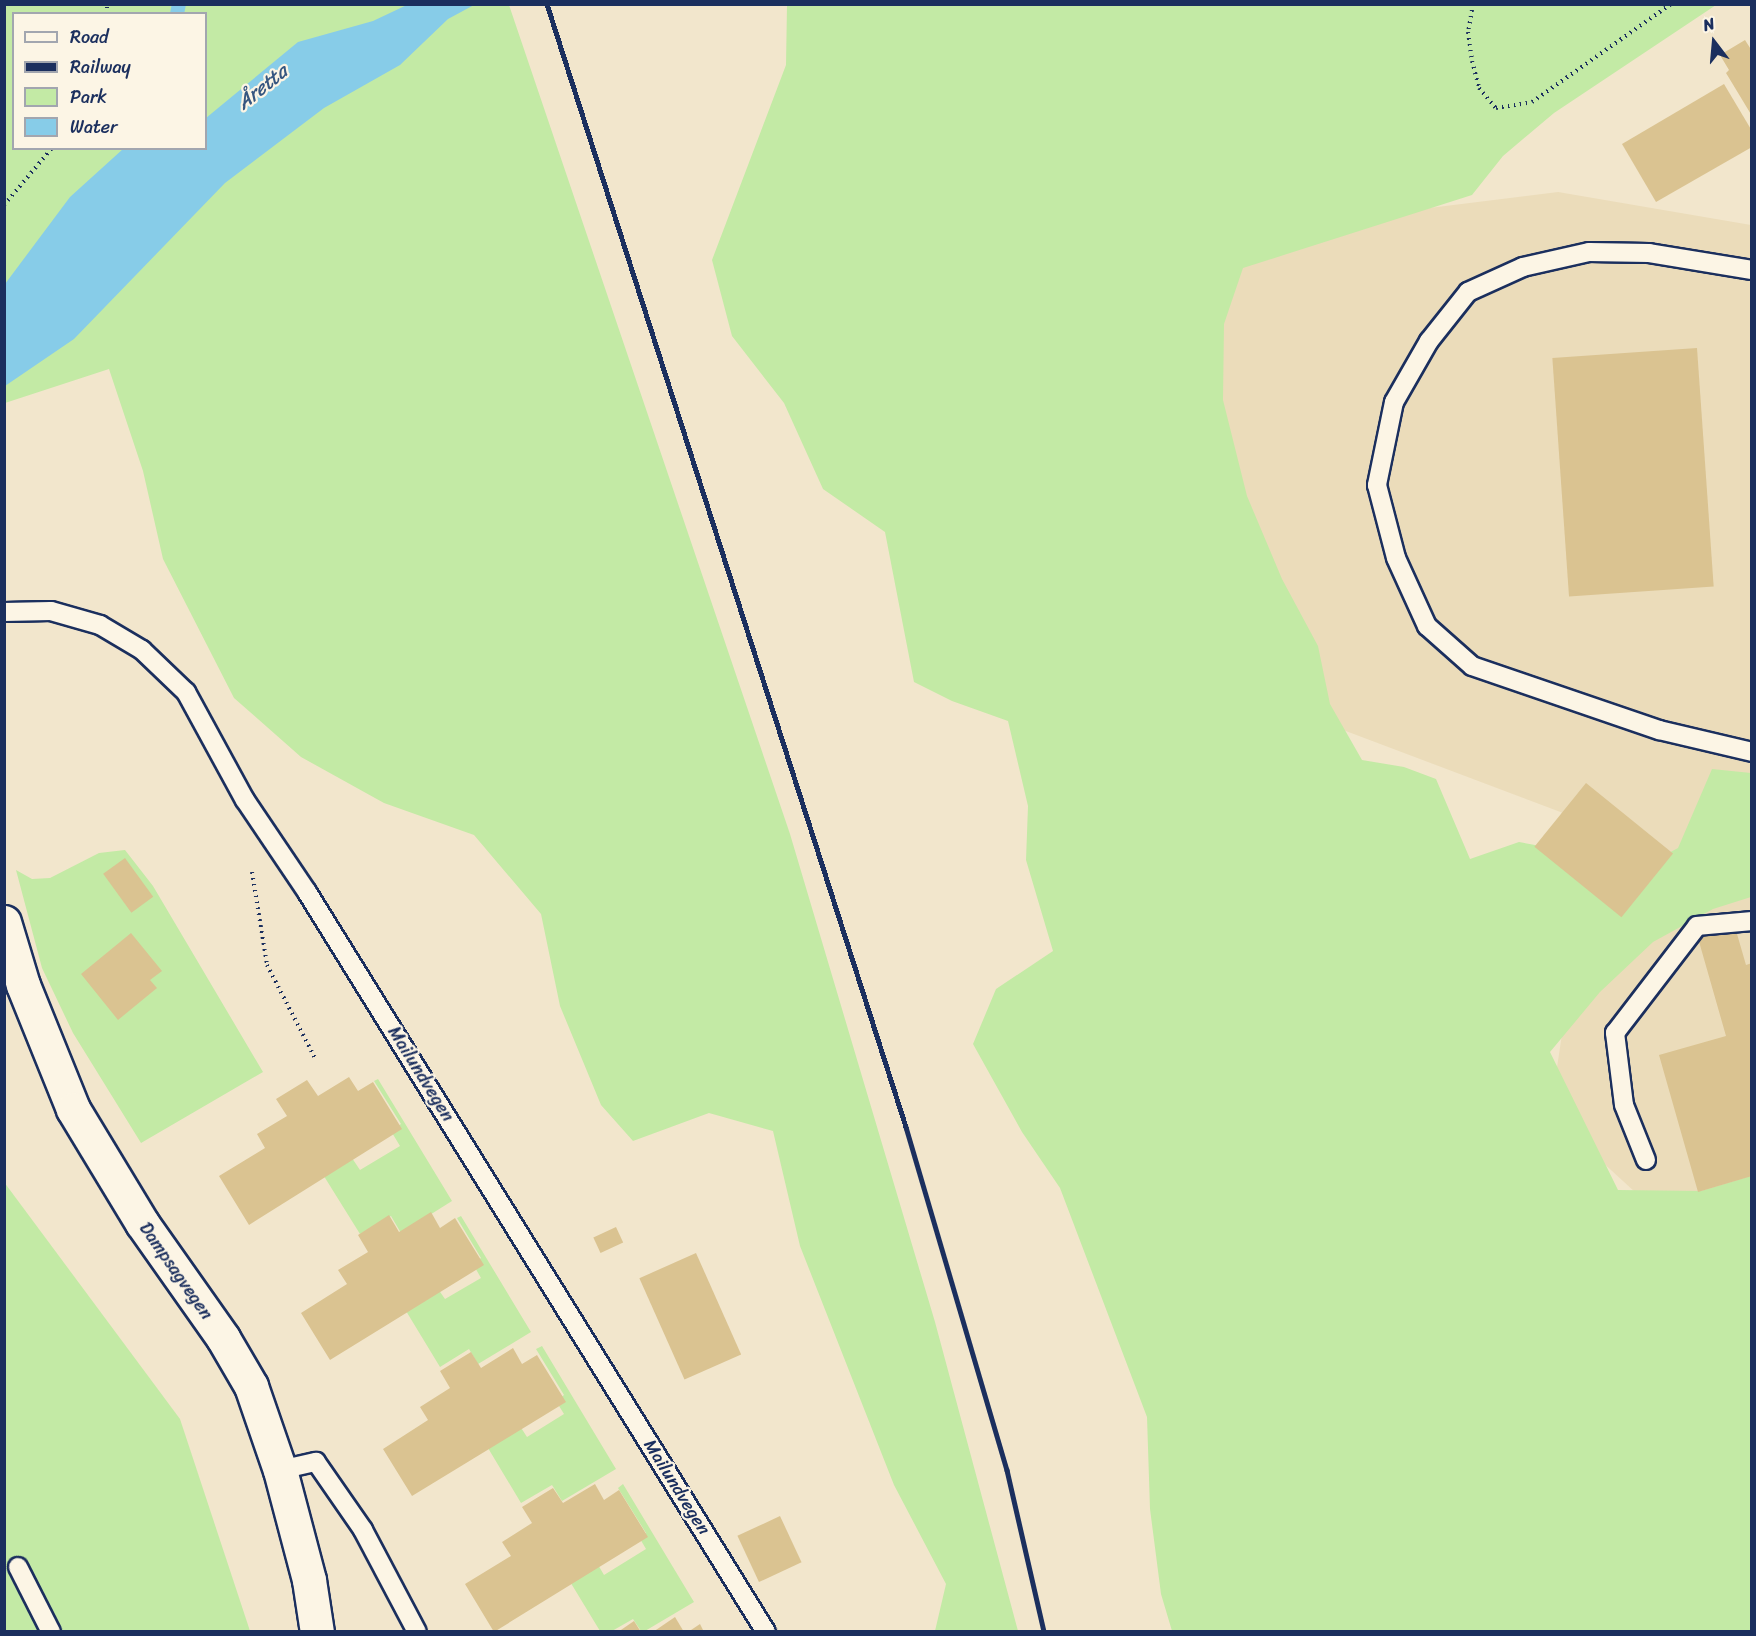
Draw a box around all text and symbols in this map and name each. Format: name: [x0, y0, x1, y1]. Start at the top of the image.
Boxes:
text: N: [1700, 9, 1718, 40]
legend: [12, 12, 207, 150]
north arrow: [1684, 12, 1744, 72]
text: Road: [70, 21, 109, 53]
text: Railway: [70, 51, 131, 83]
water label: Åretta: [232, 59, 292, 115]
text: Park: [70, 81, 107, 113]
text: Water: [70, 111, 117, 143]
street label: Mailundvegen: [383, 1022, 459, 1126]
street label: Dampsagvegen: [135, 1218, 217, 1324]
street label: Mailundvegen: [639, 1435, 715, 1539]

